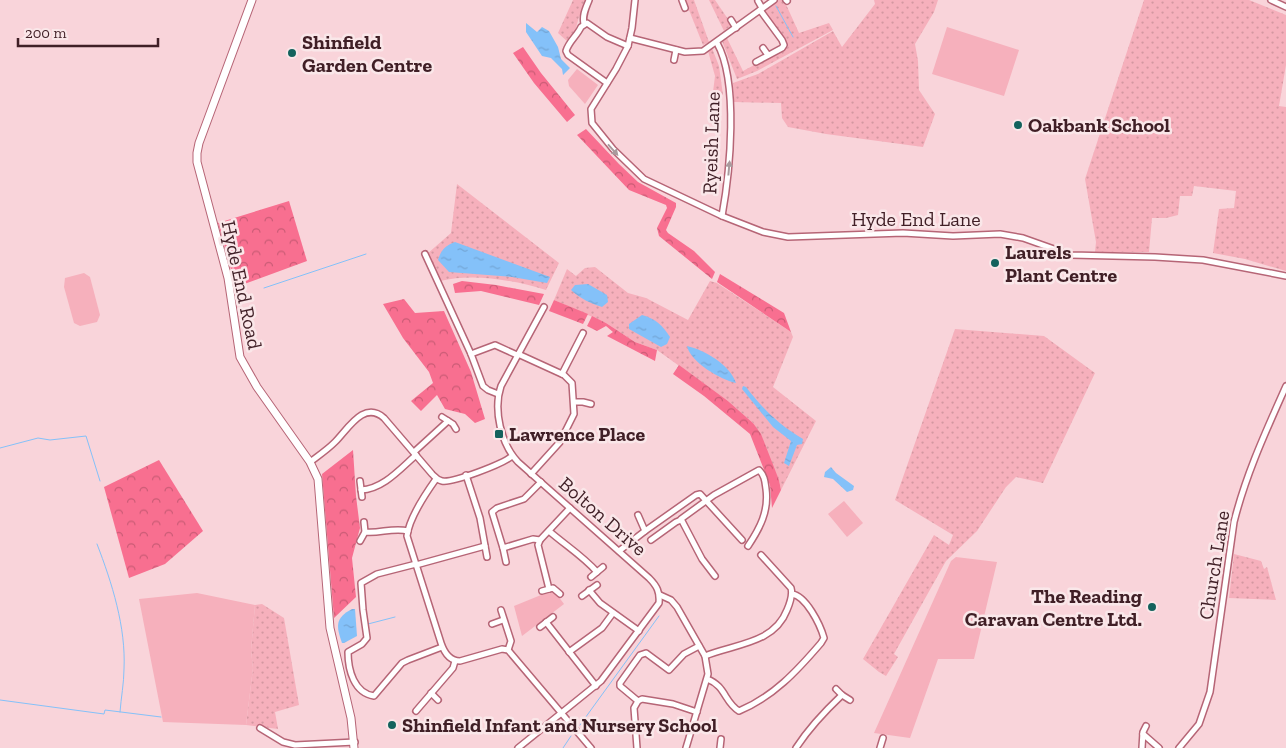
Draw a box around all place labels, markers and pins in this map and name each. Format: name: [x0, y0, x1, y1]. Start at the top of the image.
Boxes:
place label: Shinfield Garden Centre: [302, 30, 432, 77]
marker: Shinfield Garden Centre: [286, 47, 298, 59]
place label: Oakbank School: [1028, 113, 1170, 137]
marker: Oakbank School: [1012, 119, 1024, 131]
place label: Laurels Plant Centre: [1005, 240, 1118, 287]
marker: Laurels Plant Centre: [989, 257, 1001, 269]
place label: Lawrence Place: [509, 422, 645, 446]
marker: Lawrence Place: [493, 428, 505, 440]
place label: The Reading Caravan Centre Ltd.: [965, 584, 1143, 631]
marker: The Reading Caravan Centre Ltd.: [1146, 601, 1158, 613]
place label: Shinfield Infant and Nursery School: [402, 713, 717, 737]
marker: Shinfield Infant and Nursery School: [386, 719, 398, 731]

